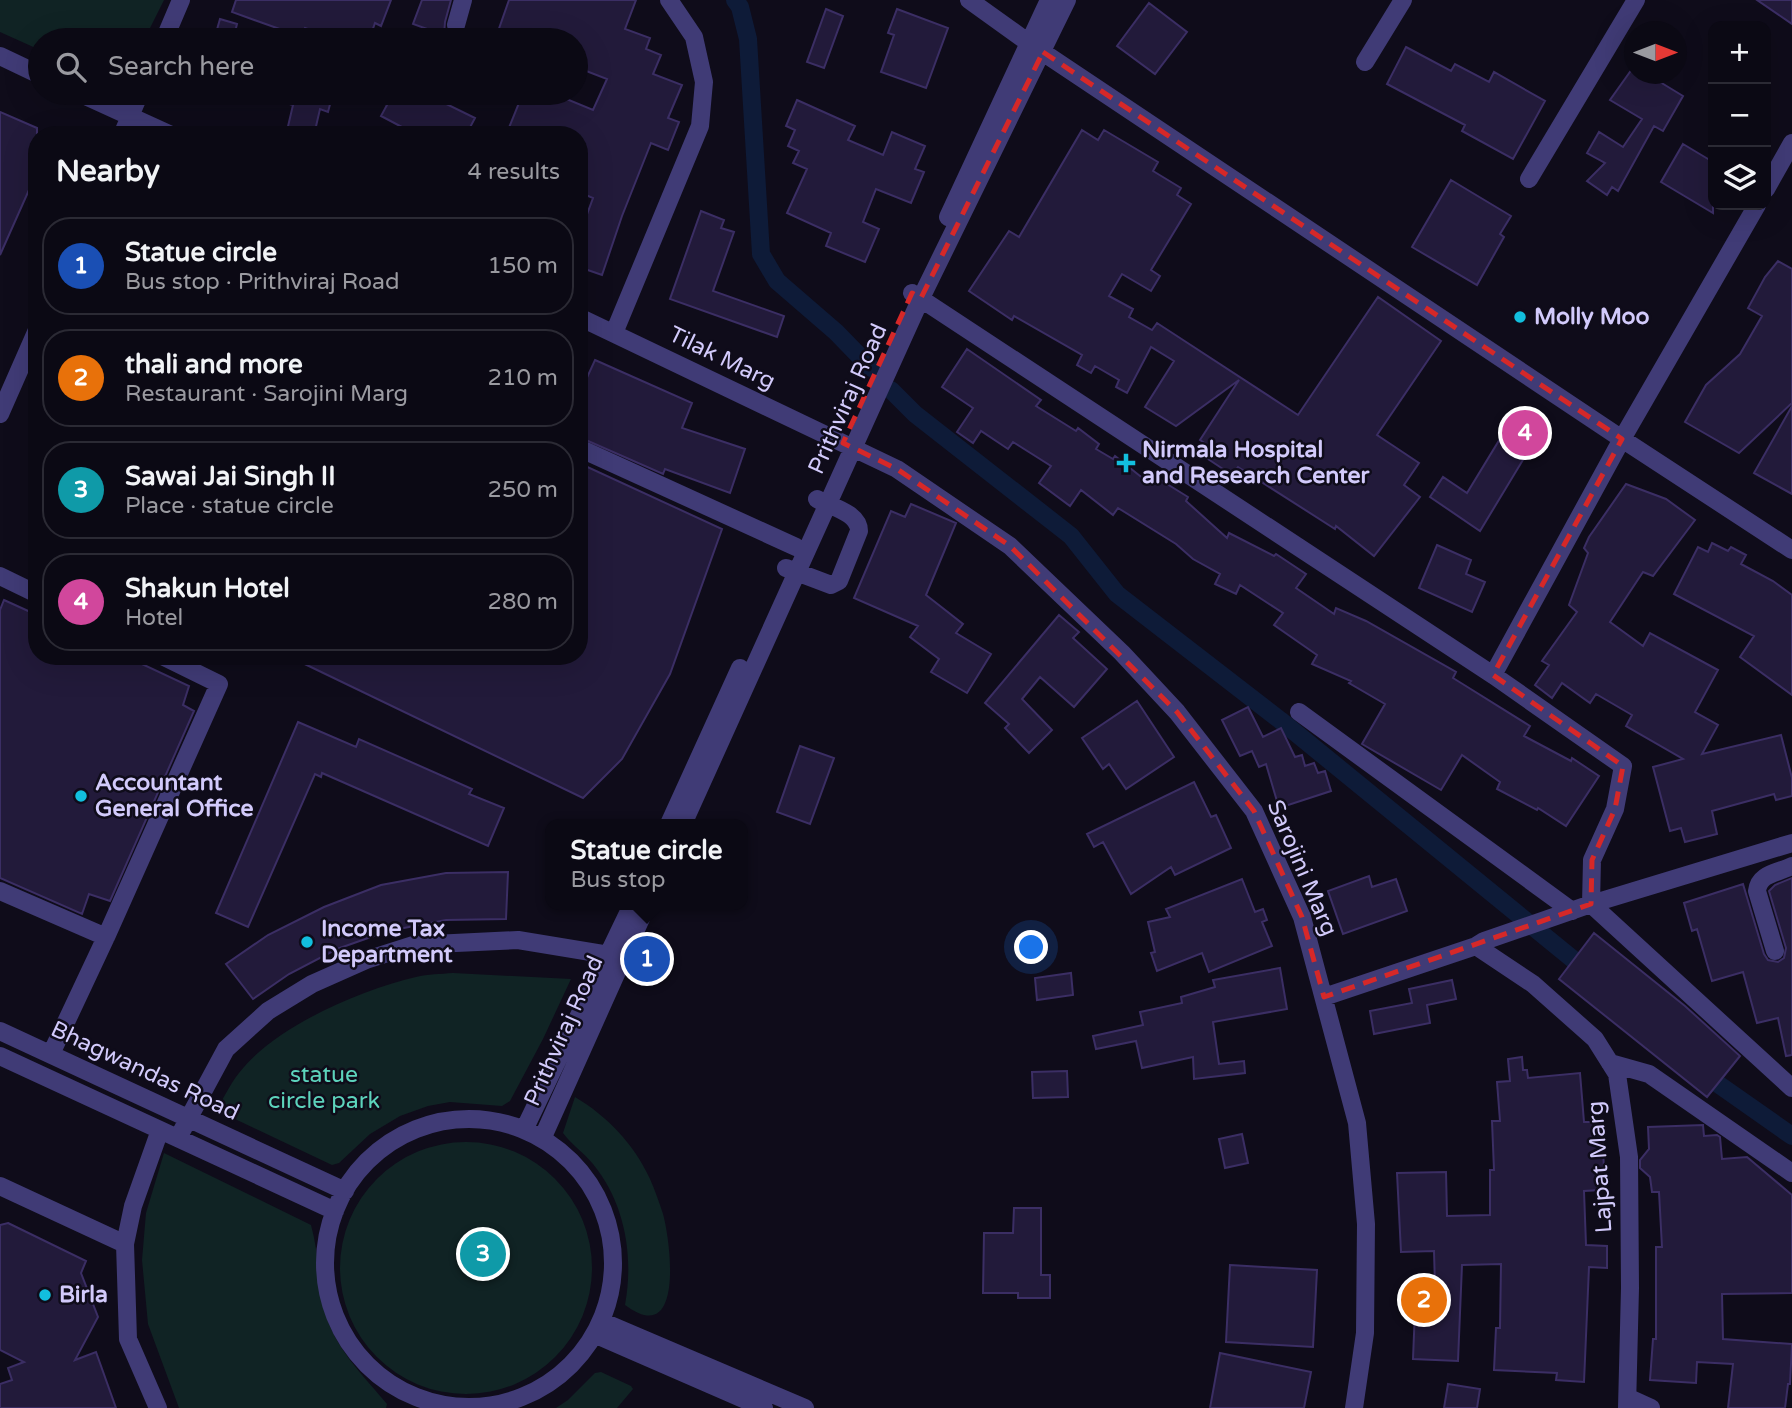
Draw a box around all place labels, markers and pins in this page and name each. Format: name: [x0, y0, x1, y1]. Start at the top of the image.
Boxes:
place label: Molly Moo: [1534, 303, 1650, 331]
marker: Molly Moo: [1512, 309, 1528, 325]
pin: 4: [1502, 407, 1548, 459]
place label: Nirmala Hospital and Research Center: [1142, 436, 1371, 490]
marker: Nirmala Hospital and Research Center: [1116, 453, 1136, 473]
place label: Accountant General Office: [95, 769, 253, 823]
marker: Accountant General Office: [73, 788, 89, 804]
place label: Income Tax Department: [321, 915, 453, 969]
pin: 1: [624, 933, 670, 985]
marker: Income Tax Department: [299, 934, 315, 950]
pin: 3: [460, 1228, 506, 1280]
pin: 2: [1401, 1274, 1447, 1326]
place label: Birla: [59, 1281, 108, 1309]
marker: Birla: [37, 1287, 53, 1303]

